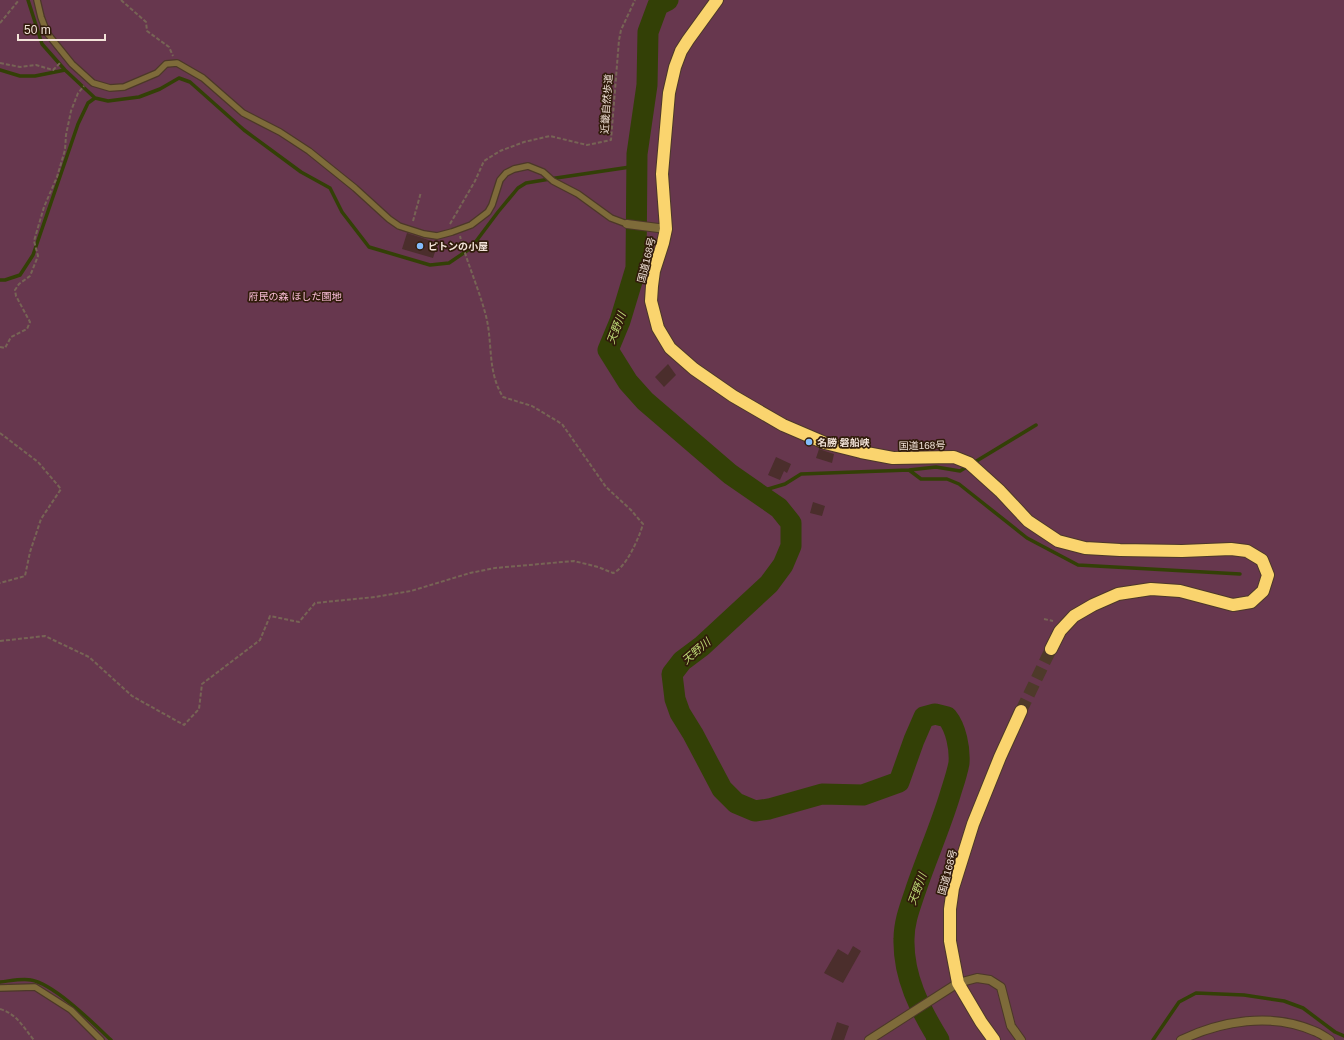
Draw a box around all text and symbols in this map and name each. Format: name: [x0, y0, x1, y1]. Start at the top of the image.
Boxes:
scale bar: [18, 16, 105, 42]
text: 50 m: [24, 23, 51, 37]
street label: 近畿自然歩道: [599, 74, 614, 134]
street label: 国道168号: [636, 236, 657, 284]
marker: ピトンの小屋: [415, 241, 425, 251]
place label: ピトンの小屋: [428, 241, 488, 252]
park label: 府民の森 ほしだ園地: [249, 291, 342, 302]
water label: 天野川: [604, 310, 628, 346]
marker: 名勝 磐船峡: [804, 437, 814, 447]
place label: 名勝 磐船峡: [817, 437, 870, 448]
street label: 国道168号: [899, 440, 945, 451]
water label: 天野川: [680, 635, 713, 666]
street label: 国道168号: [936, 848, 959, 896]
water label: 天野川: [906, 871, 929, 907]

